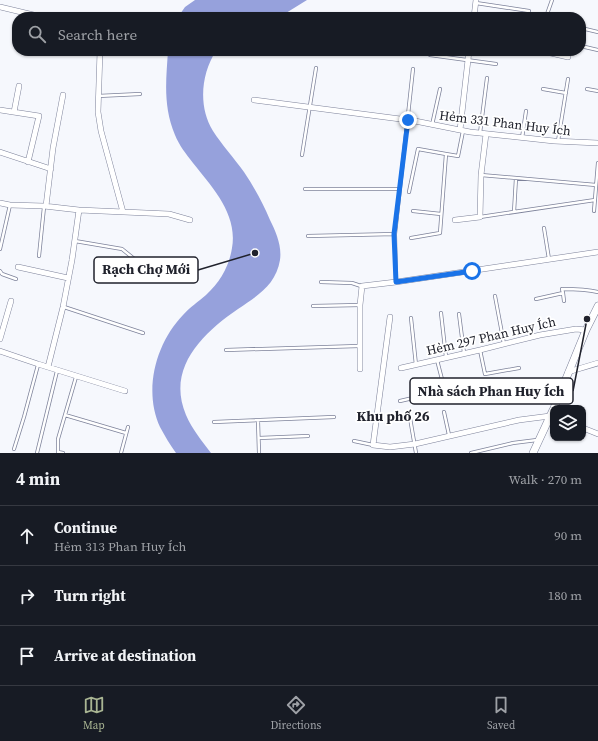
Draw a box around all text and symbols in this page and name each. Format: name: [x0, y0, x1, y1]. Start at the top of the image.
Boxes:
search box: [12, 12, 586, 56]
icon: search: [26, 23, 48, 45]
text: Search here: [58, 24, 137, 45]
street label: Hẻm 331 Phan Huy Ích: [438, 106, 572, 140]
route end: [399, 111, 417, 129]
callout: Rạch Chợ Mới: [94, 257, 198, 283]
text: Rạch Chợ Mới: [102, 259, 191, 279]
route start: [463, 262, 481, 280]
street label: Hẻm 297 Phan Huy Ích: [425, 313, 558, 359]
callout: Nhà sách Phan Huy Ích: [410, 378, 573, 404]
text: Nhà sách Phan Huy Ích: [418, 381, 565, 401]
map controls: [550, 405, 586, 441]
button: layers: [550, 405, 586, 441]
district label: Khu phố 26: [356, 406, 430, 426]
text: 4 min: [16, 467, 60, 491]
text: Walk · 270 m: [509, 471, 582, 488]
text: Continue: [54, 517, 117, 538]
icon: ahead: [16, 525, 38, 547]
text: 90 m: [554, 527, 582, 544]
text: Hẻm 313 Phan Huy Ích: [54, 538, 186, 555]
icon: right: [16, 585, 38, 607]
text: Turn right: [54, 585, 126, 606]
text: 180 m: [548, 587, 582, 604]
icon: arrive: [16, 645, 38, 667]
text: Arrive at destination: [54, 645, 196, 666]
tab: Map: [83, 694, 105, 733]
tab: Directions: [270, 694, 321, 733]
tab: Saved: [487, 694, 515, 733]

